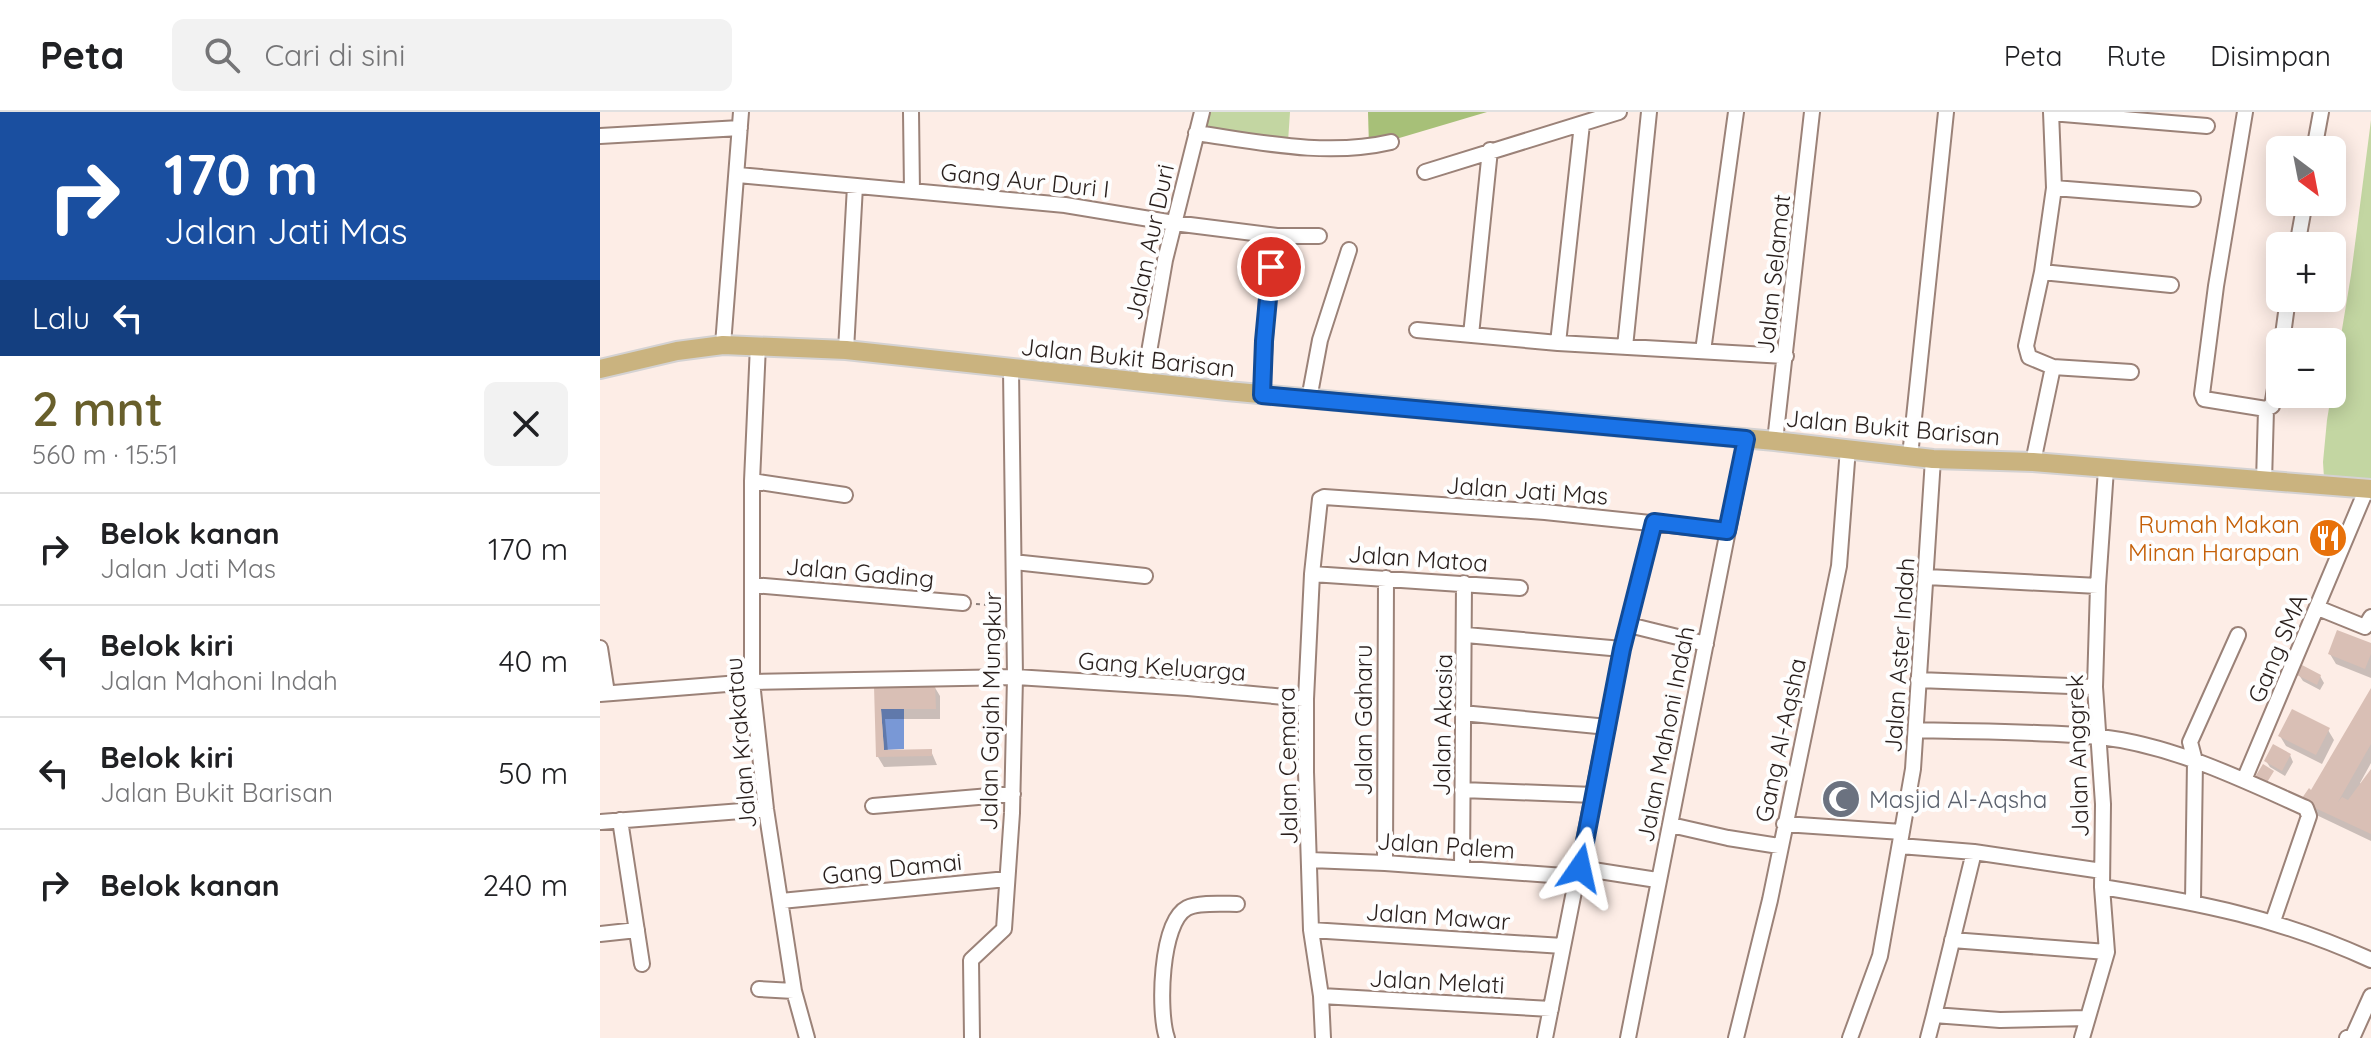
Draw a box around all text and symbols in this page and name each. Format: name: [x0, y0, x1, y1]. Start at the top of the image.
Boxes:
search box: [172, 19, 732, 91]
text: Peta: [40, 31, 124, 79]
icon: search: [200, 33, 244, 77]
text: Cari di sini: [264, 36, 405, 74]
text: Peta: [2004, 38, 2063, 73]
text: Rute: [2107, 38, 2166, 73]
text: Disimpan: [2210, 38, 2331, 73]
north arrow: [2266, 136, 2346, 216]
map controls: [2266, 136, 2346, 408]
text: 170 m: [164, 139, 318, 209]
icon: right: [32, 144, 136, 248]
street label: Gang Aur Duri I: [939, 156, 1111, 204]
street label: Jalan Aur Duri: [1118, 161, 1180, 323]
street label: Jalan Selamat: [1750, 193, 1796, 355]
text: Jalan Jati Mas: [164, 208, 408, 253]
button: +: [2266, 232, 2346, 312]
pin: [1237, 233, 1305, 301]
icon: arrive: [1249, 245, 1293, 289]
icon: left: [106, 296, 150, 340]
text: Lalu: [32, 299, 90, 337]
button: −: [2266, 328, 2346, 408]
street label: Jalan Bukit Barisan: [1019, 331, 1237, 383]
text: 2 mnt: [32, 378, 163, 438]
button: close: [484, 382, 568, 466]
street label: Jalan Bukit Barisan: [1785, 403, 2001, 451]
text: 560 m · 15:51: [32, 438, 178, 471]
street label: Jalan Jati Mas: [1445, 469, 1609, 511]
place label: Rumah Makan Minan Harapan: [2128, 509, 2300, 567]
text: Belok kanan: [100, 514, 280, 552]
restaurant icon: Rumah Makan Minan Harapan: [2307, 517, 2349, 559]
icon: right: [32, 527, 76, 571]
text: 170 m: [488, 530, 568, 568]
street label: Jalan Matoa: [1347, 538, 1489, 578]
street label: Jalan Gading: [785, 551, 935, 593]
text: Jalan Jati Mas: [100, 552, 276, 585]
street label: Jalan Aster Indah: [1877, 556, 1921, 754]
street label: Gang SMA: [2241, 589, 2313, 707]
street label: Jalan Gajah Mungkur: [973, 591, 1007, 831]
street label: Jalan Mahoni Indah: [1629, 623, 1701, 845]
text: Belok kiri: [100, 626, 234, 664]
icon: left: [32, 639, 76, 683]
text: 40 m: [499, 642, 568, 680]
street label: Jalan Gaharu: [1348, 644, 1378, 796]
street label: Gang Keluarga: [1077, 645, 1247, 687]
street label: Jalan Akasia: [1426, 653, 1458, 797]
street label: Gang Al-Aqsha: [1748, 655, 1812, 825]
street label: Jalan Krakatau: [718, 656, 762, 830]
text: Jalan Mahoni Indah: [100, 664, 338, 697]
street label: Jalan Anggrek: [2059, 674, 2095, 838]
street label: Jalan Cemara: [1271, 687, 1303, 845]
text: Belok kiri: [100, 738, 234, 776]
icon: left: [32, 751, 76, 795]
text: 50 m: [498, 754, 568, 792]
text: Jalan Bukit Barisan: [100, 776, 333, 809]
mosque icon: Masjid Al-Aqsha: [1820, 778, 1862, 820]
place label: Masjid Al-Aqsha: [1869, 784, 2047, 814]
street label: Jalan Palem: [1376, 825, 1516, 865]
position arrow: [1538, 826, 1622, 910]
street label: Gang Damai: [821, 846, 963, 890]
icon: right: [32, 863, 76, 907]
text: Belok kanan: [100, 866, 280, 904]
text: 240 m: [483, 866, 568, 904]
street label: Jalan Mawar: [1365, 896, 1511, 936]
street label: Jalan Melati: [1369, 962, 1505, 1000]

